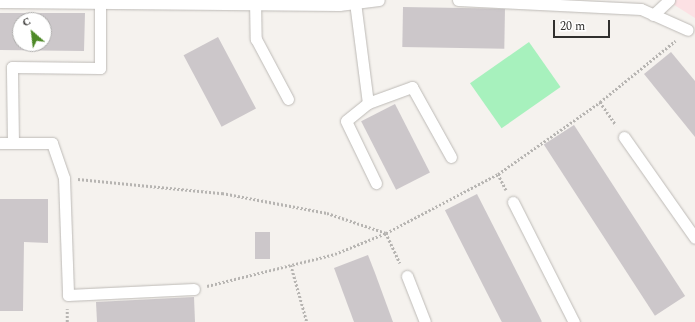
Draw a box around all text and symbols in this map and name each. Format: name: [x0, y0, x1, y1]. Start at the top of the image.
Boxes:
north arrow: [12, 12, 52, 52]
scale bar: [555, 12, 612, 38]
text: С: [19, 13, 34, 31]
text: 20 m: [560, 17, 585, 36]

